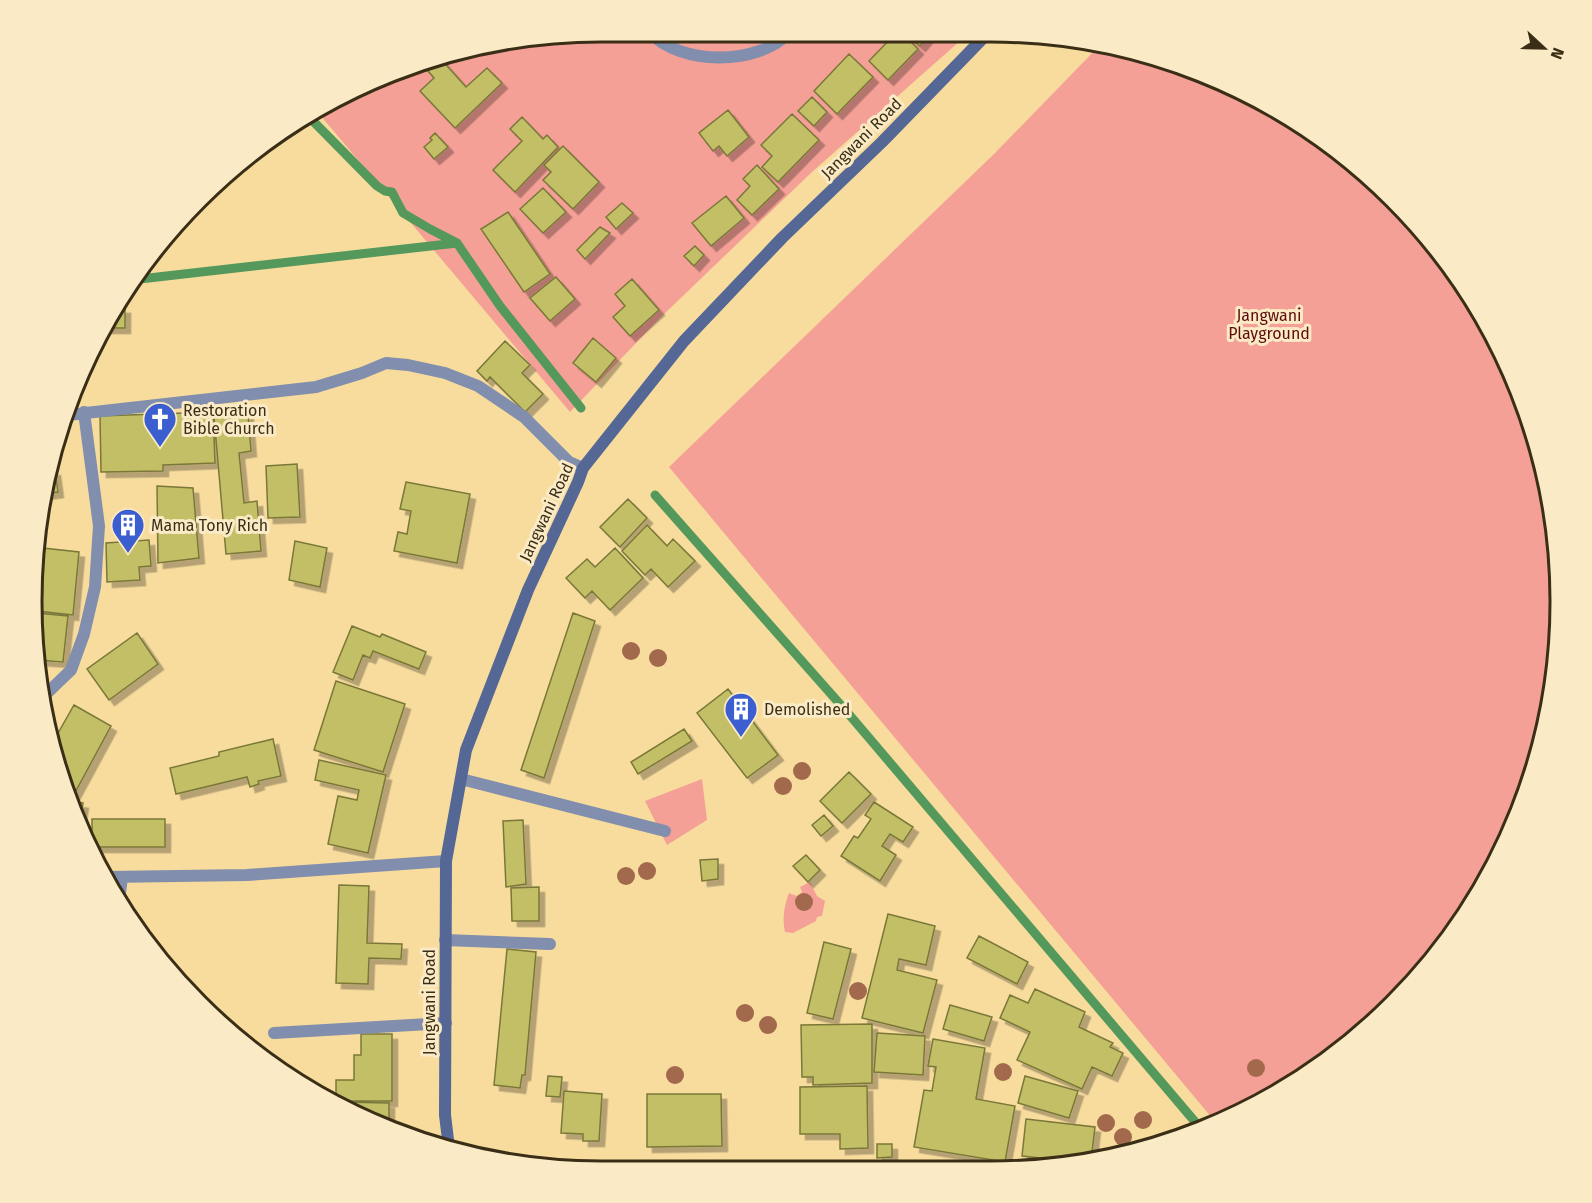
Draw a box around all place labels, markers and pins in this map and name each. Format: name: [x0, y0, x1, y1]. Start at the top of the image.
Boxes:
church icon: Restoration Bible Church: [142, 401, 178, 448]
place label: Restoration Bible Church: [183, 401, 275, 438]
building icon: Mama Tony Rich: [110, 507, 146, 554]
place label: Mama Tony Rich: [151, 516, 268, 535]
building icon: Demolished: [723, 691, 759, 738]
place label: Demolished: [764, 700, 850, 719]

